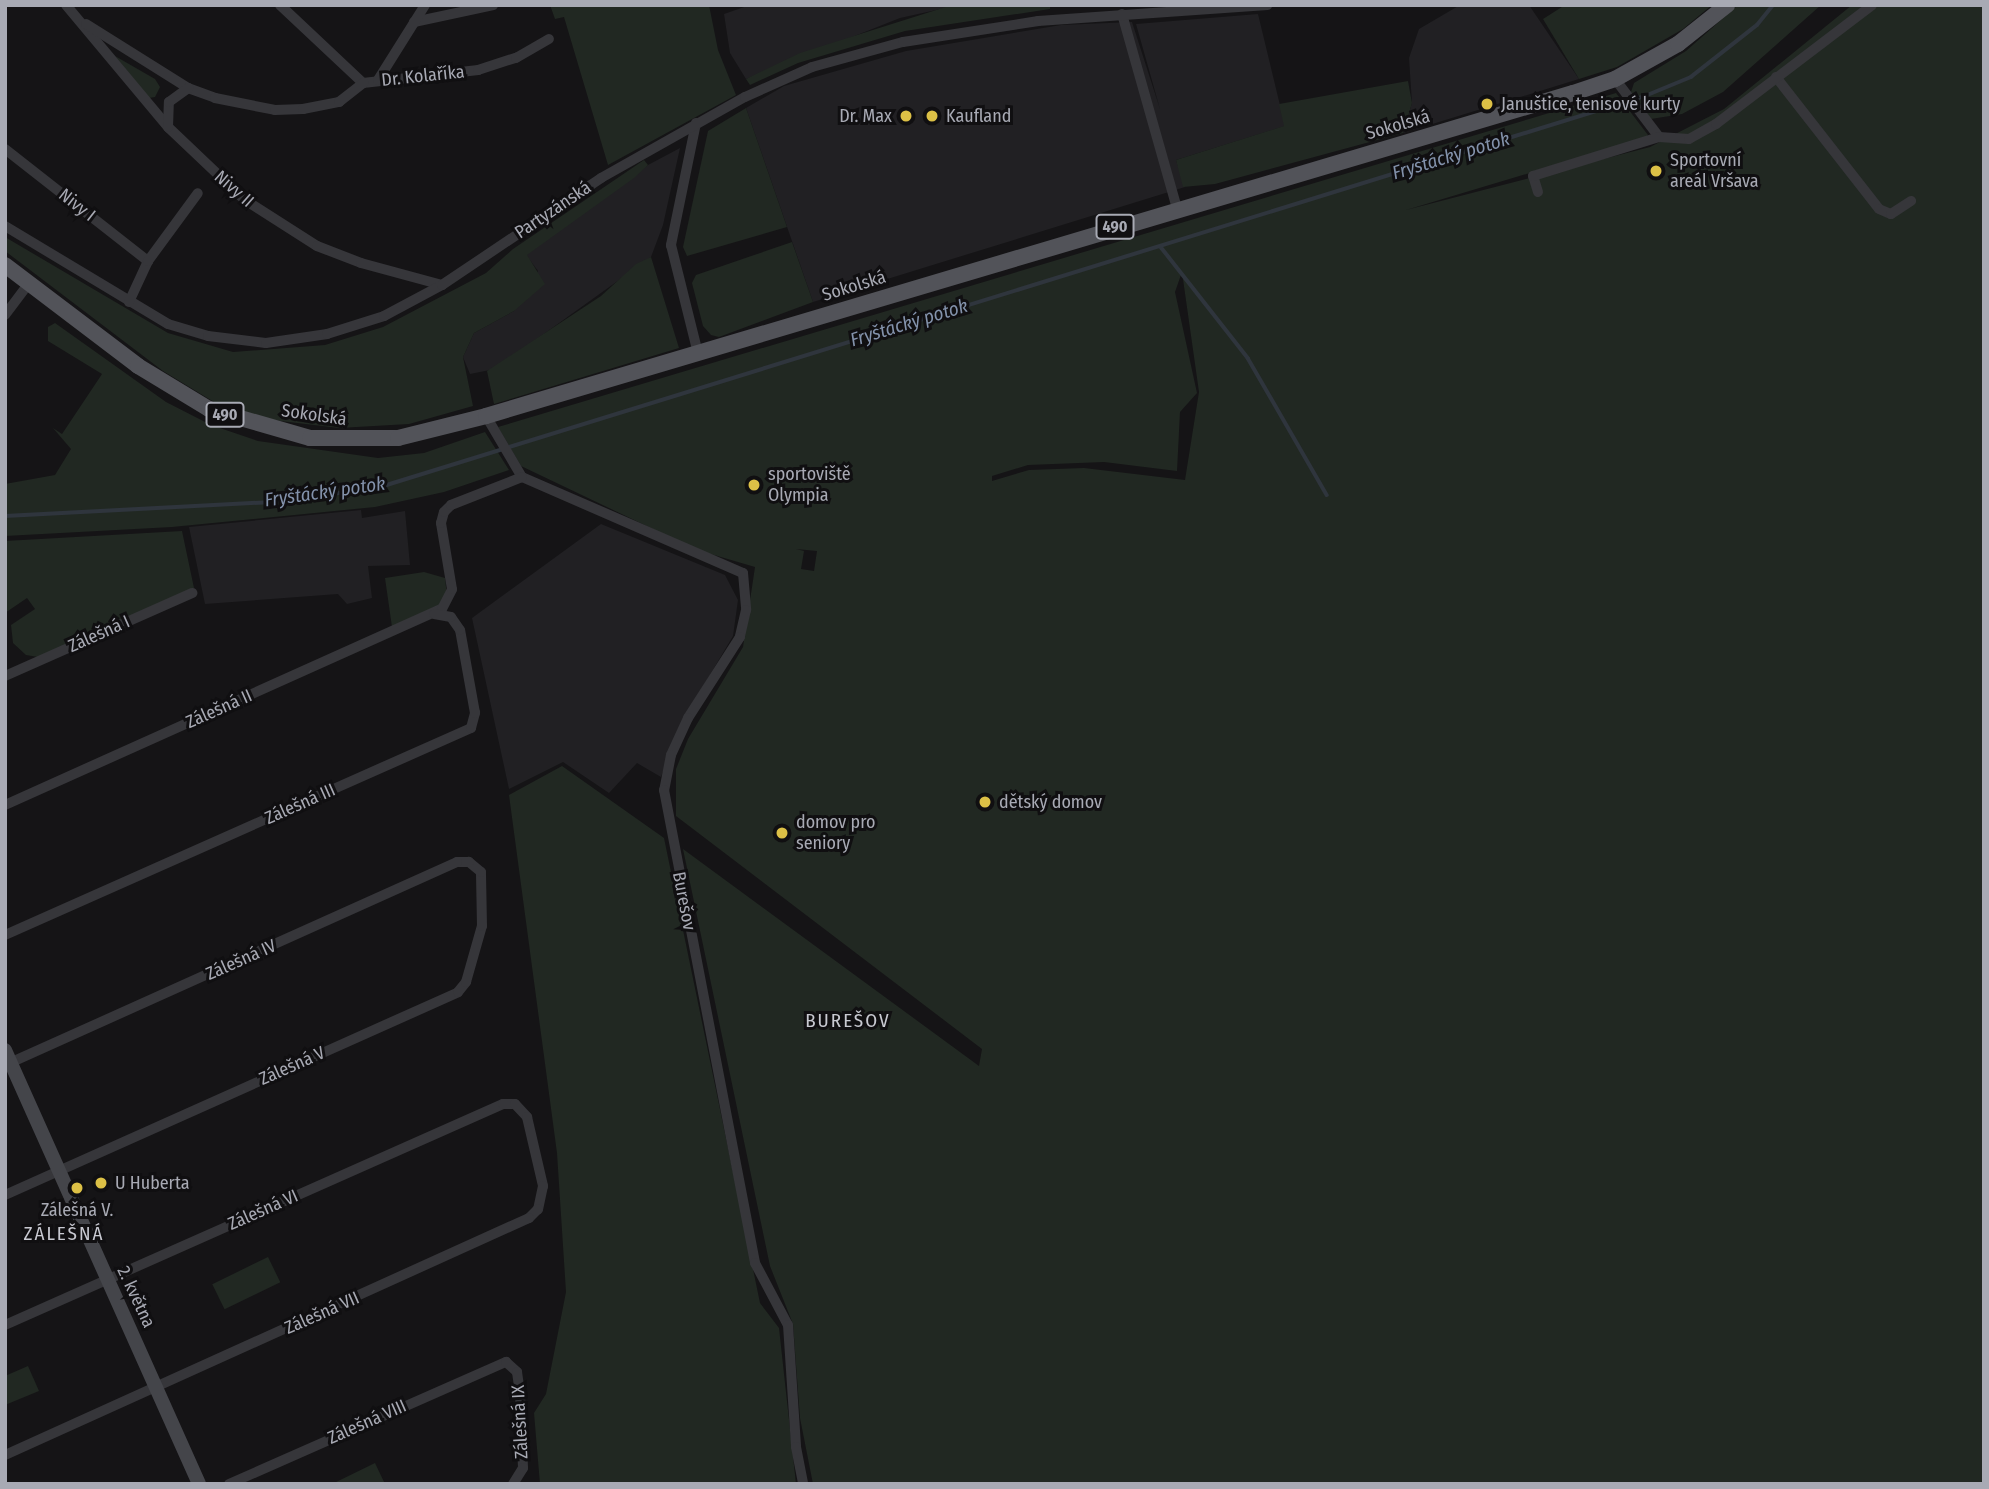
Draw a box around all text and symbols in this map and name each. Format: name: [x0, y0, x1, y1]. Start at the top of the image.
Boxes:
street label: Dr. Kolaříka: [380, 61, 466, 91]
place label: Januštice, tenisové kurty: [1501, 93, 1680, 115]
marker: Januštice, tenisové kurty: [1479, 96, 1495, 112]
place label: Dr. Max: [839, 105, 892, 127]
place label: Kaufland: [946, 105, 1011, 127]
street label: Sokolská: [1364, 106, 1432, 144]
marker: Dr. Max: [898, 108, 914, 124]
marker: Kaufland: [924, 108, 940, 124]
water label: Fryštácký potok: [1389, 127, 1513, 185]
place label: Sportovní areál Vršava: [1670, 150, 1759, 192]
marker: Sportovní areál Vršava: [1648, 163, 1664, 179]
street label: Nivy II: [210, 166, 258, 212]
street label: Partyzánská: [511, 177, 595, 243]
street label: Nivy I: [54, 184, 100, 226]
road number: 490: [1094, 215, 1136, 240]
street label: Sokolská: [820, 266, 888, 306]
water label: Fryštácký potok: [847, 294, 971, 352]
street label: Sokolská: [280, 400, 348, 430]
road number: 490: [204, 402, 246, 428]
place label: sportoviště Olympia: [768, 464, 851, 506]
water label: Fryštácký potok: [263, 472, 387, 512]
marker: sportoviště Olympia: [746, 477, 762, 493]
street label: Zálešná I: [65, 611, 133, 657]
street label: Zálešná II: [183, 685, 255, 733]
street label: Zálešná III: [261, 779, 339, 829]
place label: dětský domov: [999, 791, 1102, 813]
marker: dětský domov: [977, 794, 993, 810]
place label: domov pro seniory: [796, 812, 875, 854]
marker: domov pro seniory: [774, 825, 790, 841]
street label: Burešov: [668, 870, 700, 932]
street label: Zálešná IV: [203, 935, 279, 985]
district label: BUREŠOV: [806, 1010, 890, 1032]
street label: Zálešná V: [256, 1042, 328, 1090]
place label: U Huberta: [115, 1172, 189, 1194]
marker: U Huberta: [93, 1175, 109, 1191]
marker: Zálešná V.: [69, 1180, 85, 1196]
street label: Zálešná VI: [225, 1185, 301, 1235]
place label: Zálešná V.: [41, 1199, 113, 1221]
district label: ZÁLEŠNÁ: [24, 1223, 104, 1245]
street label: 2. května: [112, 1263, 160, 1331]
street label: Zálešná VII: [281, 1287, 363, 1339]
street label: Zálešná IX: [507, 1384, 533, 1460]
street label: Zálešná VIII: [324, 1395, 410, 1449]

